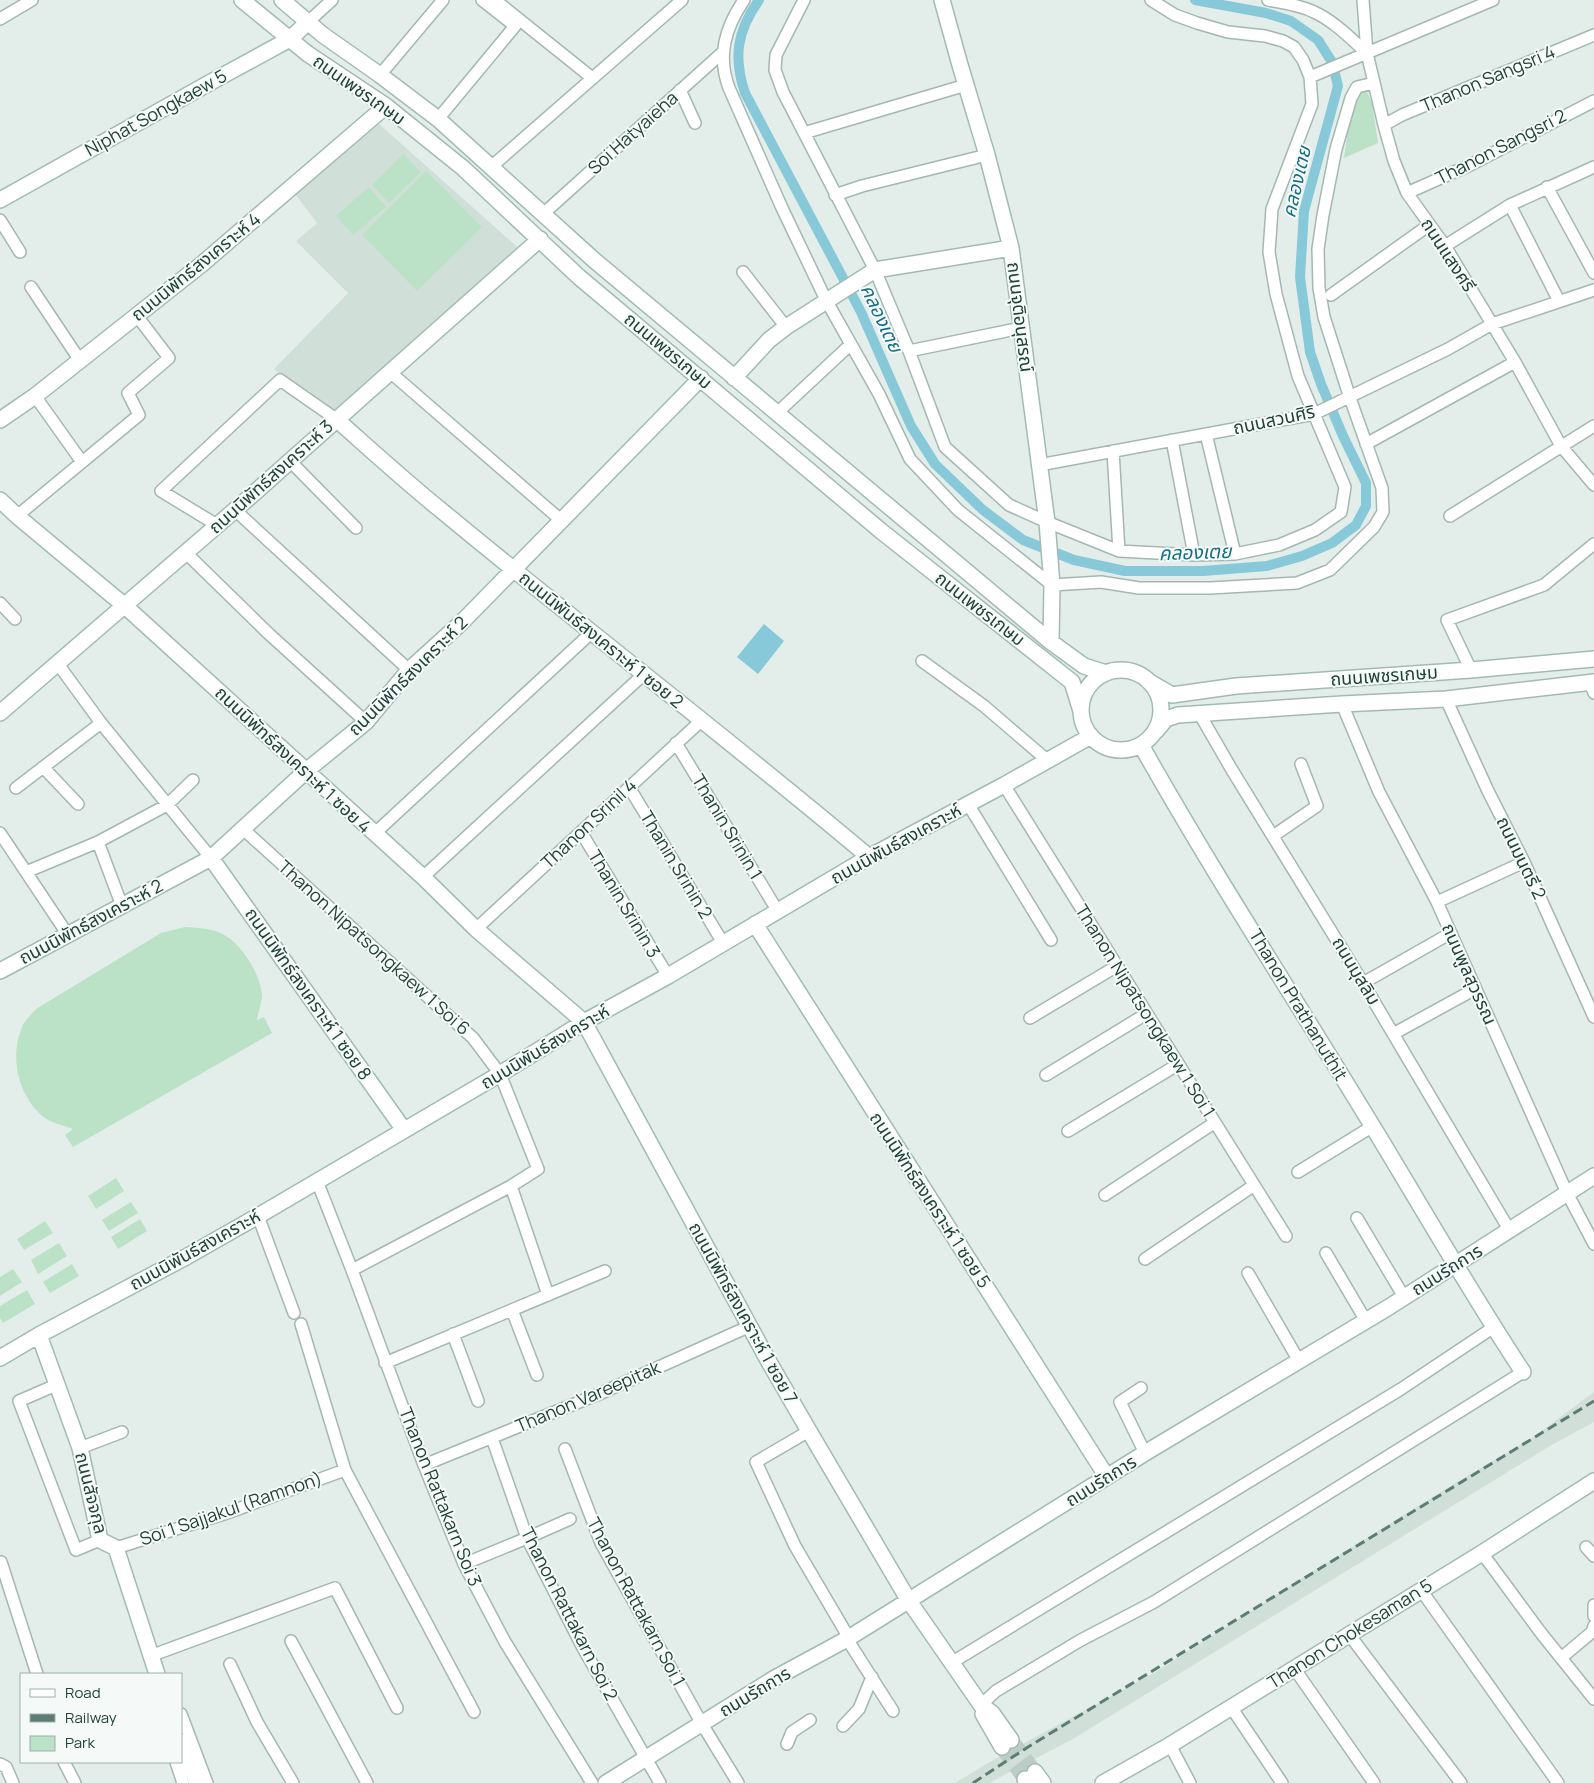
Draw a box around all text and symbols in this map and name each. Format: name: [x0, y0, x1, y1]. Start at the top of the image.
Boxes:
street label: Thanon Sangsri 4: [1417, 39, 1558, 117]
street label: ถนนเพชรเกษม: [309, 48, 411, 130]
street label: Niphat Songkaew 5: [80, 63, 231, 161]
street label: Soi Hatyaieha: [582, 85, 682, 179]
street label: Thanon Sangsri 2: [1431, 103, 1570, 189]
water label: คลองเตย: [1275, 142, 1317, 220]
street label: ถนนนิพัทธ์สงเคราะห์ 4: [126, 206, 265, 326]
street label: ถนนเเสงศรี: [1416, 213, 1482, 296]
street label: ถนนจุติอนุสรณ์: [1002, 260, 1040, 373]
water label: คลองเตย: [855, 280, 910, 358]
street label: ถนนเพชรเกษม: [620, 306, 718, 394]
street label: ถนนสวนศิริ: [1231, 399, 1317, 439]
street label: ถนนนิพัทธ์สงเคราะห์ 3: [203, 414, 338, 539]
water label: คลองเตย: [1158, 538, 1233, 566]
street label: ถนนนิพันธ์สงเคราะห์ 1 ซอย 2: [514, 565, 689, 713]
street label: ถนนเพชรเกษม: [931, 566, 1030, 651]
street label: ถนนนิพัทธ์สงเคราะห์ 2: [342, 610, 472, 740]
street label: ถนนเพชรเกษม: [1329, 659, 1439, 691]
street label: ถนนนิพัทธ์สงเคราะห์ 1 ซอย 4: [210, 680, 377, 838]
street label: Thanin Srinin 1: [687, 769, 769, 884]
street label: Thanon Srinil 4: [535, 773, 641, 874]
street label: ถนนนิพันธ์สงเคราะห์: [826, 797, 966, 889]
street label: Thanin Srinin 2: [635, 806, 719, 923]
street label: ถนนมนตรี 2: [1492, 812, 1552, 903]
street label: Thanin Srinin 3: [583, 845, 666, 962]
street label: Thanon Nipatsongkaew 1 Soi 6: [273, 854, 476, 1040]
street label: ถนนนิพัทธ์สงเคราะห์ 2: [14, 873, 167, 969]
street label: Thanon Nipatsongkaew 1 Soi 1: [1070, 900, 1221, 1121]
street label: ถนนนิพัทธ์สงเคราะห์ 1 ซอย 8: [240, 902, 378, 1084]
street label: ถนนพูลสุวรรณ: [1436, 919, 1503, 1029]
street label: Thanon Prathanuthit: [1244, 924, 1354, 1085]
street label: ถนนมุสลิม: [1327, 932, 1387, 1009]
street label: ถนนนิพันธ์สงเคราะห์: [476, 998, 614, 1094]
street label: ถนนนิพัทธ์สงเคราะห์ 1 ซอย 5: [865, 1107, 997, 1292]
street label: ถนนนิพันธ์สงเคราะห์: [125, 1203, 265, 1295]
street label: ถนนนิพัทธ์สงเคราะห์ 1 ซอย 7: [684, 1217, 804, 1408]
street label: ถนนรัถการ: [1406, 1238, 1487, 1300]
street label: Thanon Vareepitak: [512, 1354, 665, 1437]
street label: Thanon Rattakarn Soi 3: [394, 1404, 488, 1590]
street label: ถนนสัจจกุล: [70, 1449, 114, 1536]
street label: ถนนรัถการ: [1060, 1449, 1141, 1511]
street label: Soi 1 Sajjakul (Ramnon): [136, 1466, 325, 1551]
street label: Thanon Rattakarn Soi 1: [582, 1513, 692, 1690]
street label: Thanon Rattakarn Soi 2: [516, 1523, 624, 1704]
street label: Thanon Chokesaman 5: [1263, 1573, 1436, 1694]
street label: ถนนรัถการ: [714, 1660, 795, 1722]
legend: [20, 1673, 182, 1763]
text: Road: [65, 1682, 101, 1703]
text: Railway: [65, 1707, 117, 1728]
text: Park: [65, 1732, 95, 1753]

